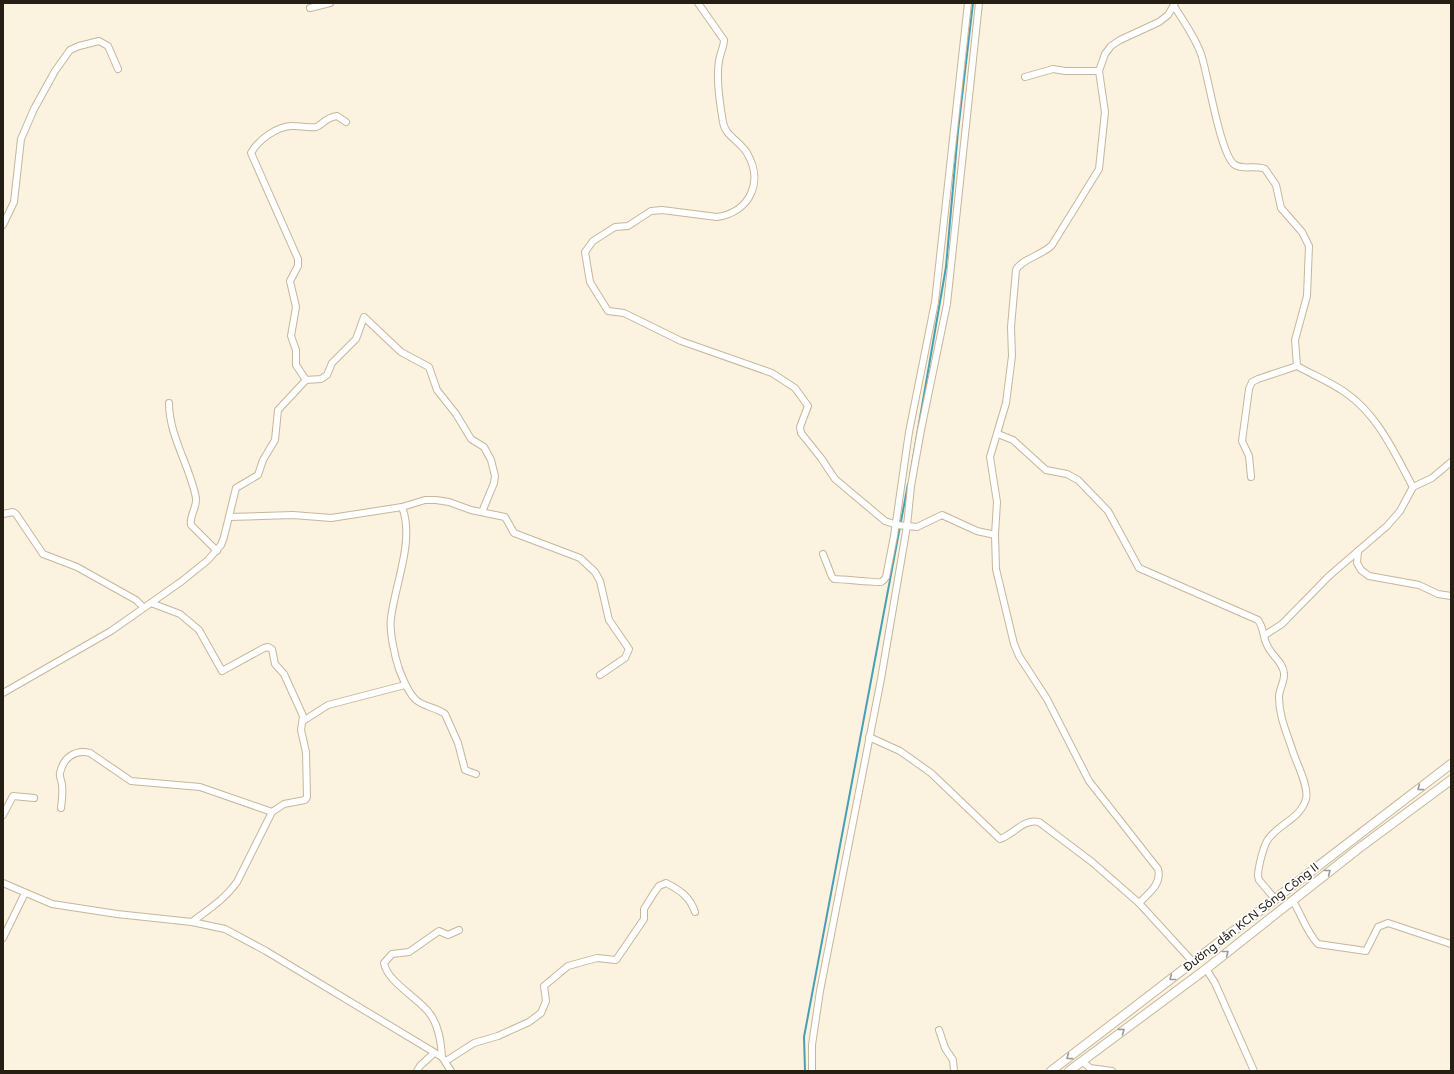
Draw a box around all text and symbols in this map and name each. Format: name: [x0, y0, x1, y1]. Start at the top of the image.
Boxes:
one-way arrow: [1417, 783, 1424, 790]
street label: Đường dẫn KCN Sông Công II: [1180, 860, 1322, 974]
one-way arrow: [1324, 870, 1331, 877]
one-way arrow: [1222, 951, 1229, 958]
one-way arrow: [1170, 973, 1177, 980]
one-way arrow: [1118, 1029, 1125, 1036]
one-way arrow: [1067, 1052, 1074, 1059]

